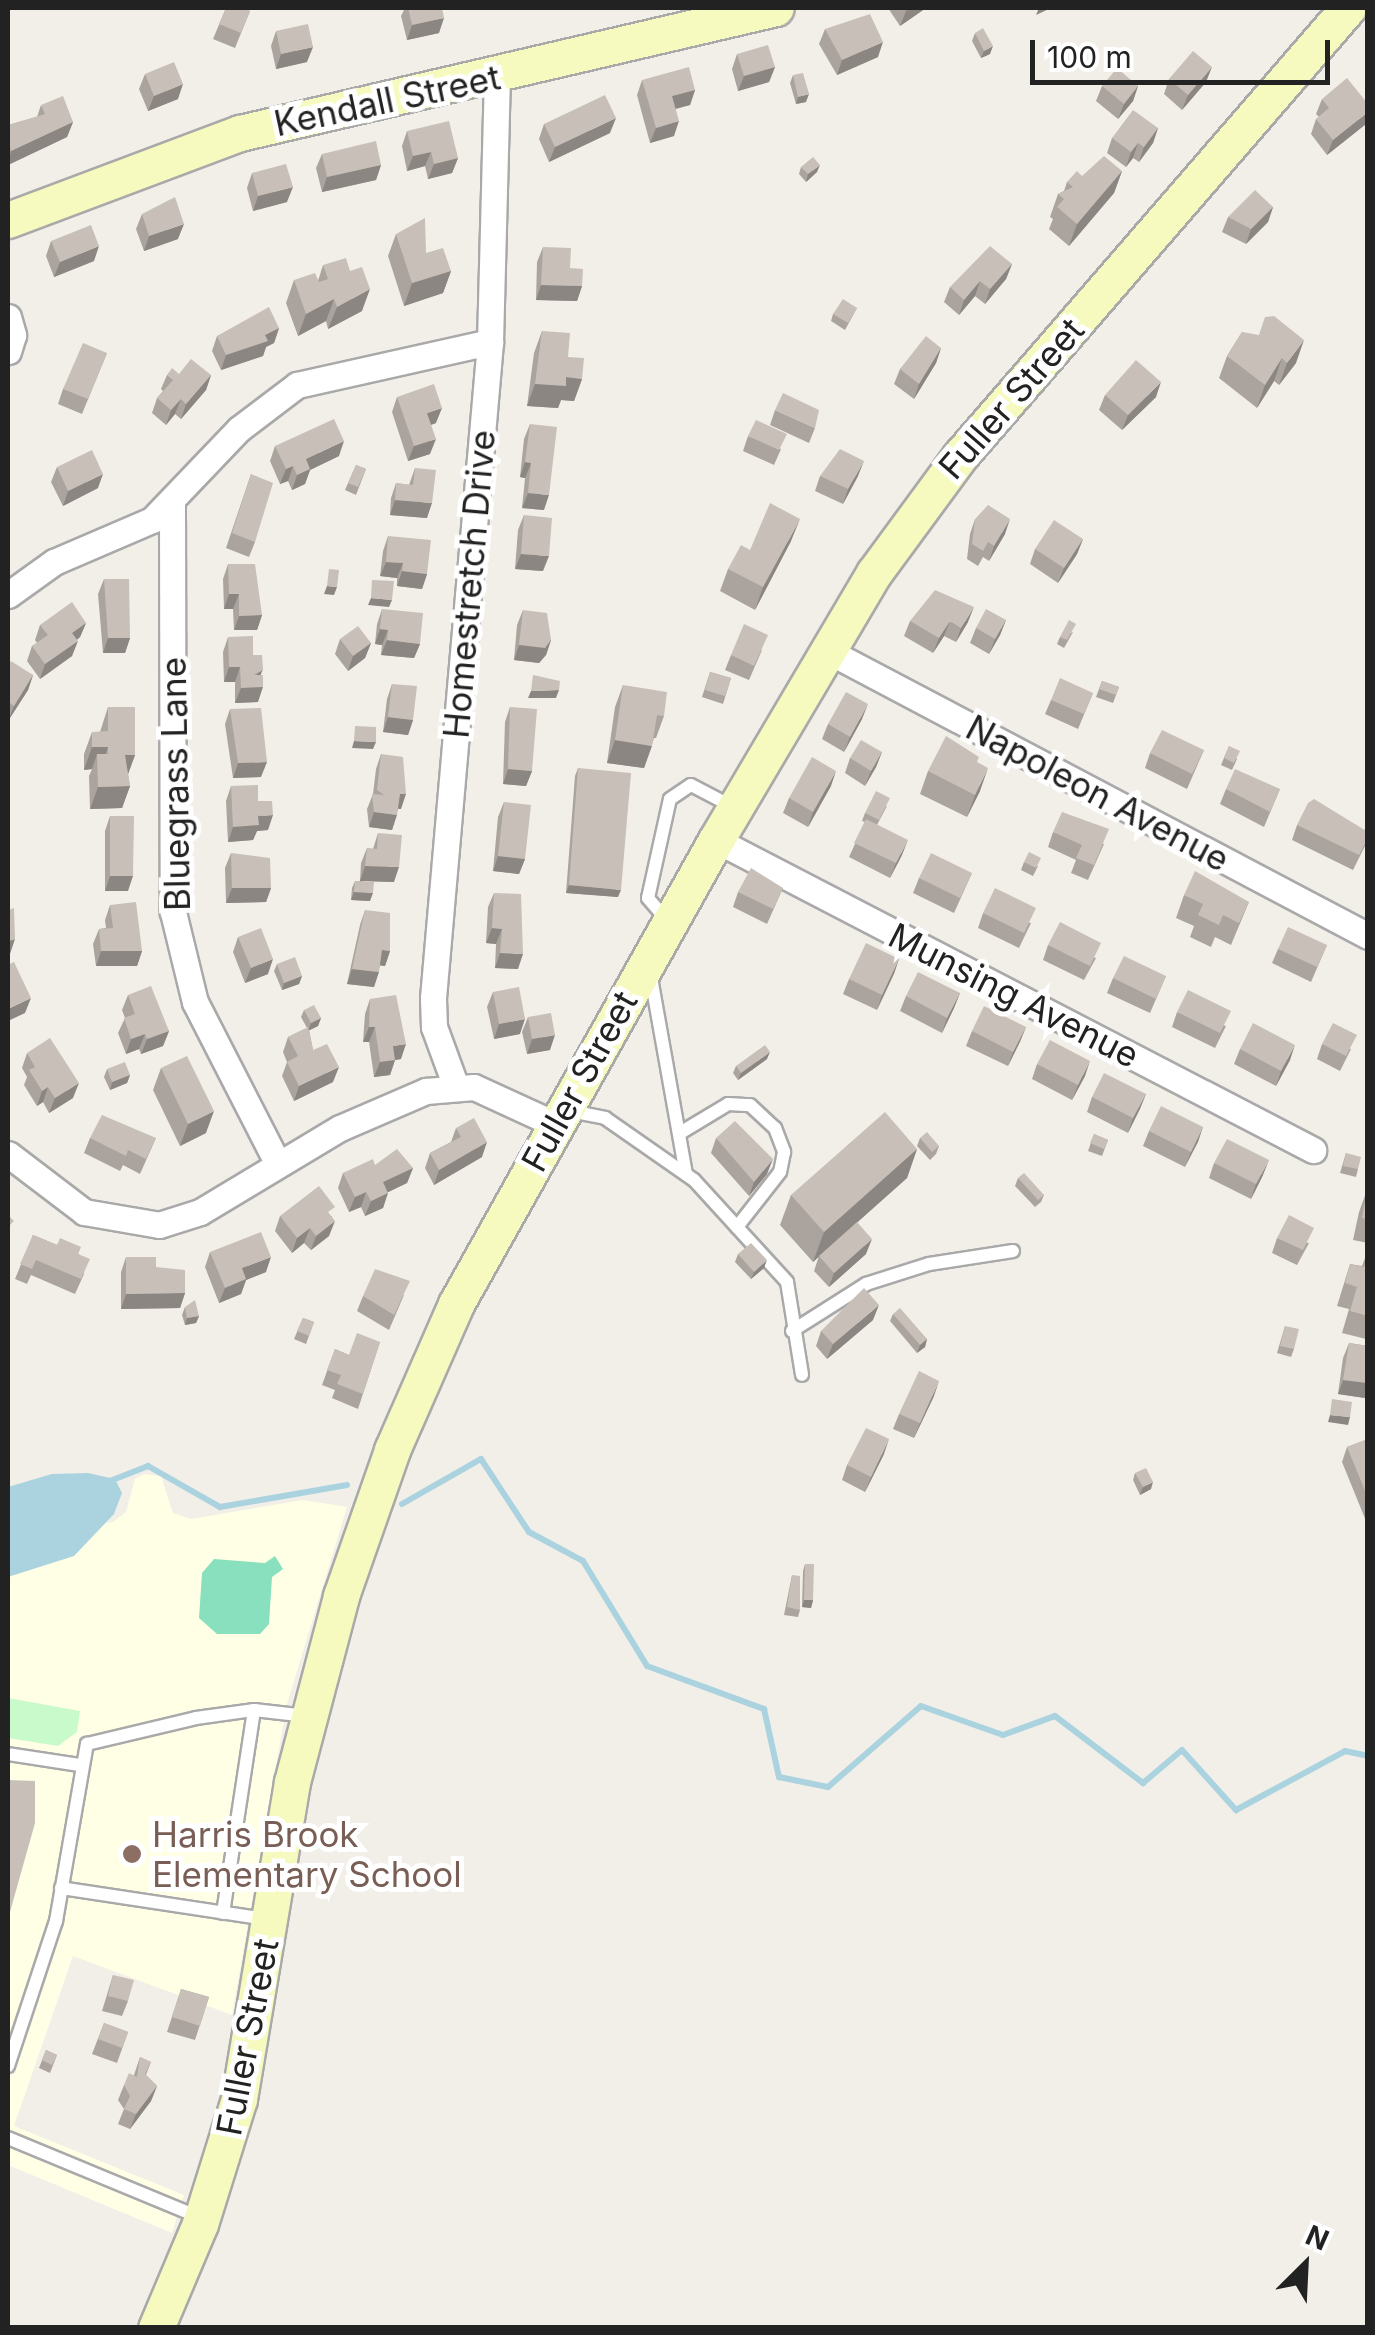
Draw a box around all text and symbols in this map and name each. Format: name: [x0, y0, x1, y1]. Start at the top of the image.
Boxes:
scale bar: [1035, 20, 1335, 82]
text: 100 m: [1047, 39, 1132, 75]
street label: Kendall Street: [270, 56, 504, 144]
street label: Fuller Street: [930, 309, 1092, 487]
street label: Homestretch Drive: [435, 428, 503, 740]
street label: Bluegrass Lane: [152, 657, 198, 911]
street label: Napoleon Avenue: [959, 706, 1237, 880]
street label: Munsing Avenue: [882, 914, 1146, 1076]
street label: Fuller Street: [512, 984, 646, 1178]
place label: Harris Brook Elementary School: [152, 1813, 462, 1895]
marker: Harris Brook Elementary School: [121, 1843, 143, 1865]
street label: Fuller Street: [207, 1935, 287, 2139]
north arrow: [1255, 2215, 1355, 2315]
text: N: [1301, 2218, 1334, 2257]

